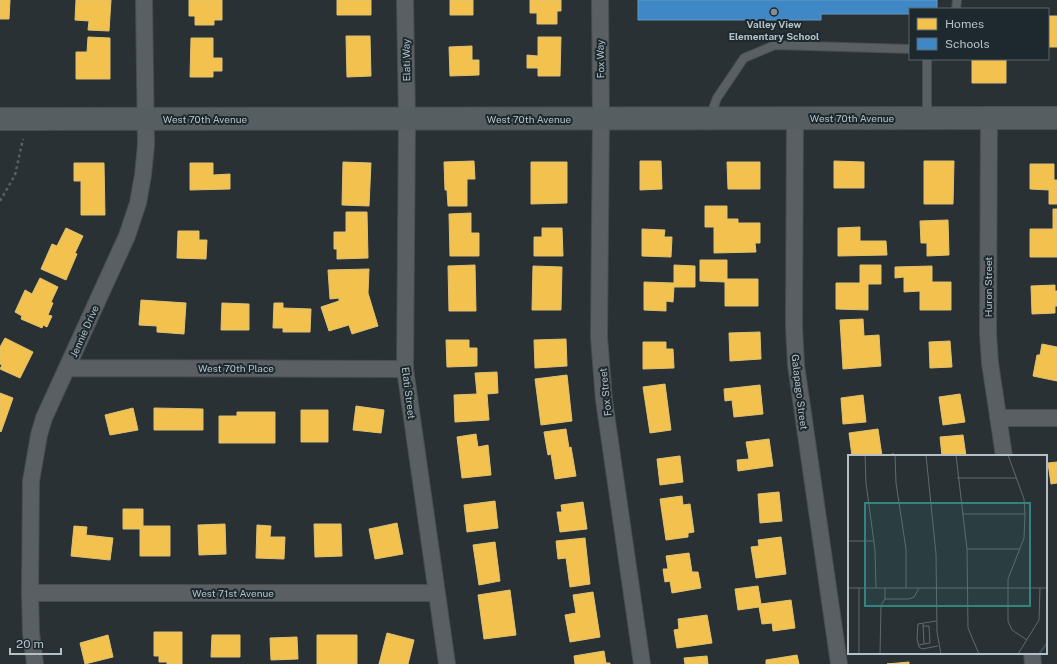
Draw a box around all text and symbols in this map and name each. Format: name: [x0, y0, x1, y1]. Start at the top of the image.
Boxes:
marker: Valley View Elementary School: [769, 7, 779, 17]
legend: [909, 8, 1049, 60]
text: Homes: [945, 17, 984, 31]
place label: Valley View Elementary School: [729, 18, 819, 42]
text: Schools: [945, 37, 990, 51]
street label: Elati Way: [400, 38, 412, 81]
street label: Fox Way: [594, 39, 606, 78]
street label: West 70th Avenue: [810, 112, 895, 124]
street label: West 70th Avenue: [163, 113, 248, 125]
street label: West 70th Avenue: [487, 113, 572, 125]
street label: Huron Street: [982, 257, 994, 317]
street label: Jennie Drive: [67, 303, 101, 359]
street label: Galapago Street: [789, 354, 811, 431]
street label: West 70th Place: [198, 362, 274, 374]
street label: Elati Street: [400, 366, 418, 420]
street label: Fox Street: [596, 367, 613, 417]
inset map: [848, 455, 1047, 654]
street label: West 71st Avenue: [192, 587, 274, 599]
scale bar: [10, 630, 61, 656]
text: 20 m: [16, 637, 44, 651]

